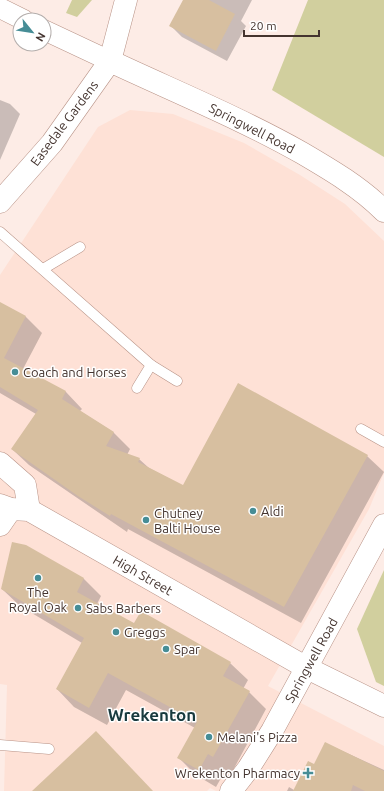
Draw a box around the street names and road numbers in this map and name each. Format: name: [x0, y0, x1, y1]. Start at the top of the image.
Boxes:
street label: Easedale Gardens: [28, 77, 101, 168]
street label: Springwell Road: [207, 100, 297, 156]
street label: High Street: [111, 552, 175, 598]
street label: Springwell Road: [282, 615, 340, 705]

